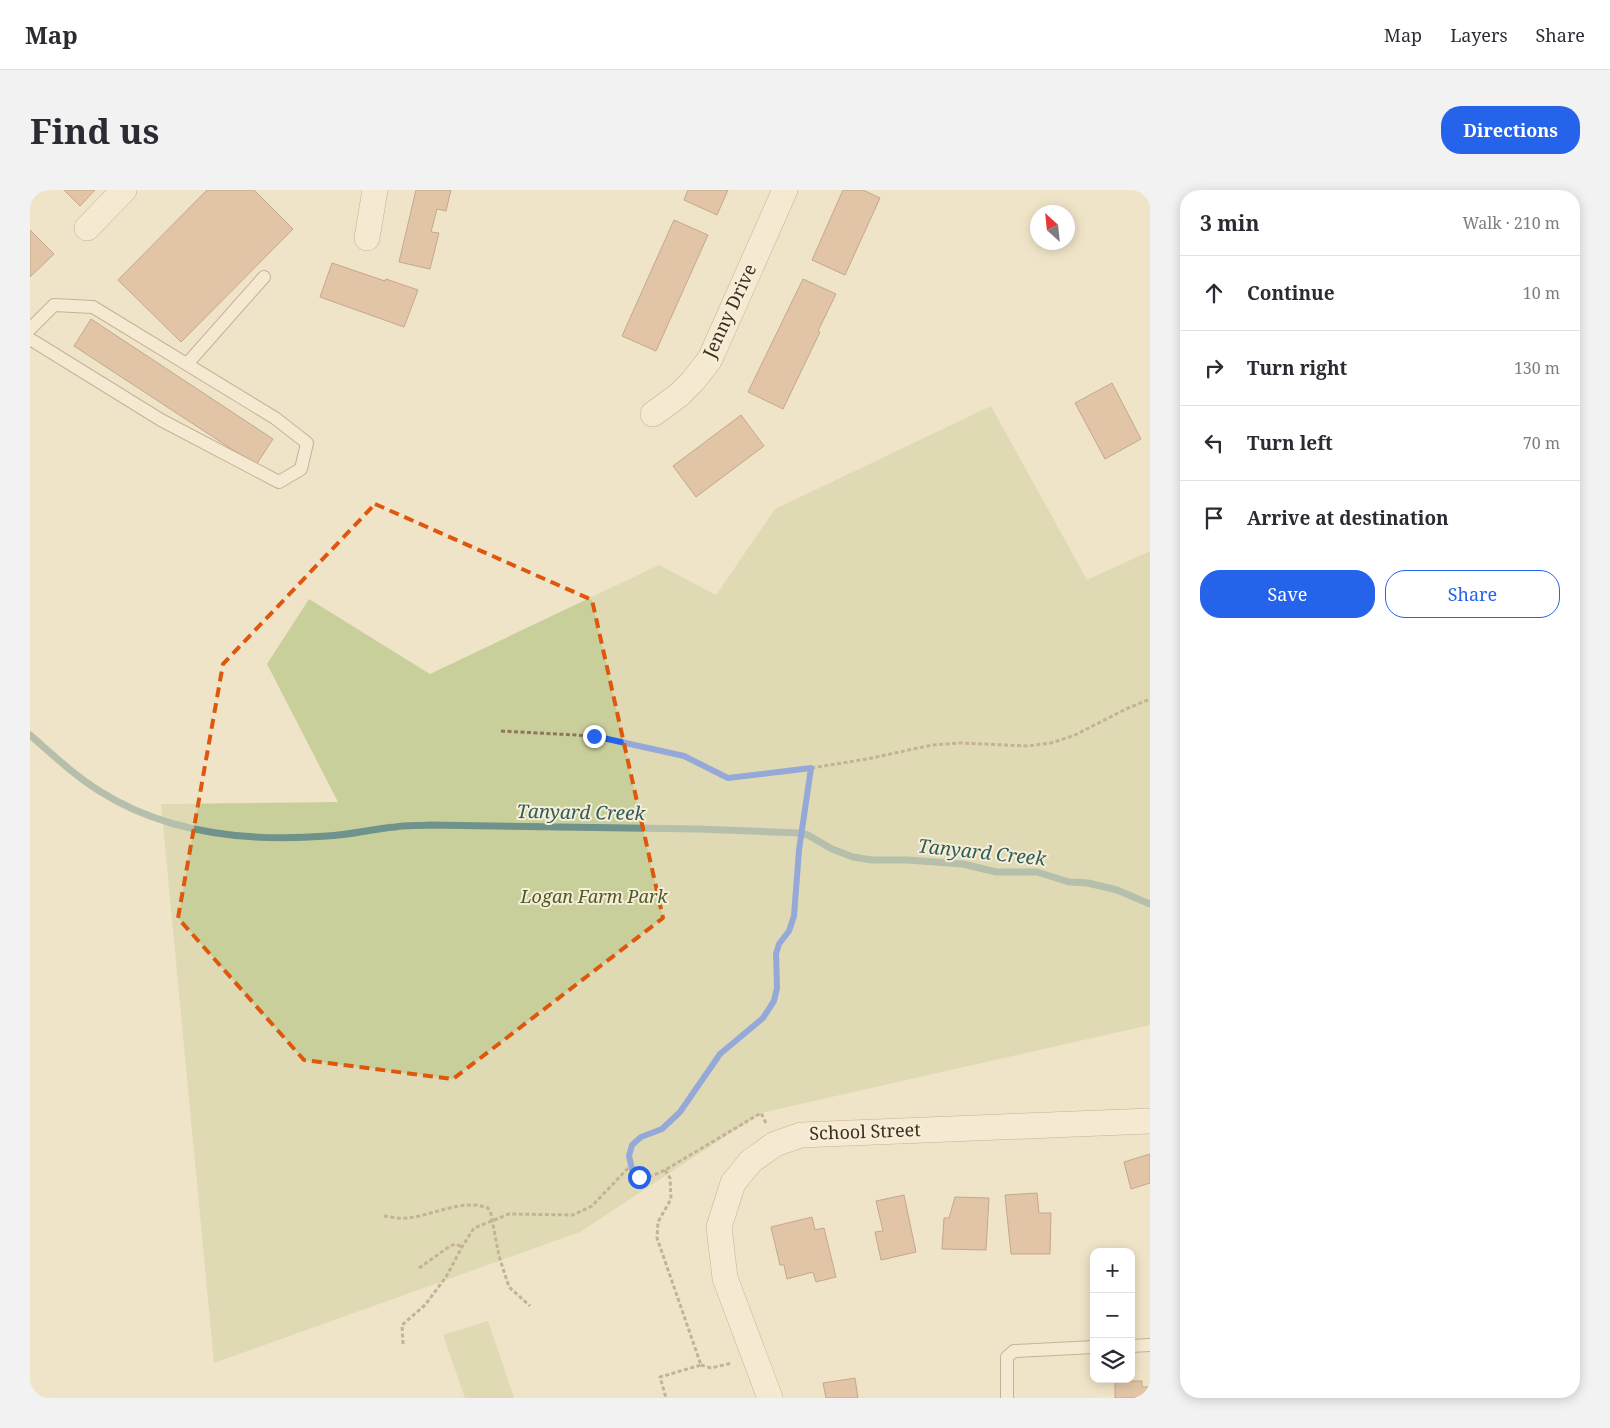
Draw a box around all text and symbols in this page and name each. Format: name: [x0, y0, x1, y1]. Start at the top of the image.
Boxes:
text: Map: [25, 18, 78, 51]
text: Map: [1384, 23, 1422, 47]
text: Layers: [1450, 23, 1508, 47]
text: Share: [1536, 23, 1585, 47]
button: Directions: [1441, 106, 1580, 154]
text: Find us: [30, 107, 159, 154]
north arrow: [1030, 205, 1075, 250]
text: 3 min: [1200, 209, 1259, 237]
text: Walk · 210 m: [1463, 212, 1560, 234]
street label: Jenny Drive: [696, 260, 761, 362]
icon: ahead: [1200, 279, 1228, 307]
text: Continue: [1247, 280, 1335, 306]
text: 10 m: [1523, 282, 1560, 304]
icon: right: [1200, 354, 1228, 382]
text: Turn right: [1247, 355, 1347, 381]
text: 130 m: [1514, 357, 1560, 379]
icon: left: [1200, 429, 1228, 457]
text: Turn left: [1247, 430, 1333, 456]
text: 70 m: [1523, 432, 1560, 454]
icon: arrive: [1200, 504, 1228, 532]
text: Arrive at destination: [1247, 505, 1449, 531]
button: Save: [1200, 570, 1375, 618]
button: Share: [1385, 570, 1560, 618]
route end: [583, 725, 606, 748]
water label: Tanyard Creek: [517, 798, 647, 826]
water label: Tanyard Creek: [917, 832, 1048, 872]
park label: Logan Farm Park: [519, 884, 668, 908]
street label: School Street: [809, 1117, 921, 1145]
route start: [628, 1166, 651, 1189]
map controls: [1090, 1248, 1135, 1383]
button: +: [1090, 1248, 1135, 1293]
button: −: [1090, 1293, 1135, 1338]
button: layers: [1090, 1338, 1135, 1383]

